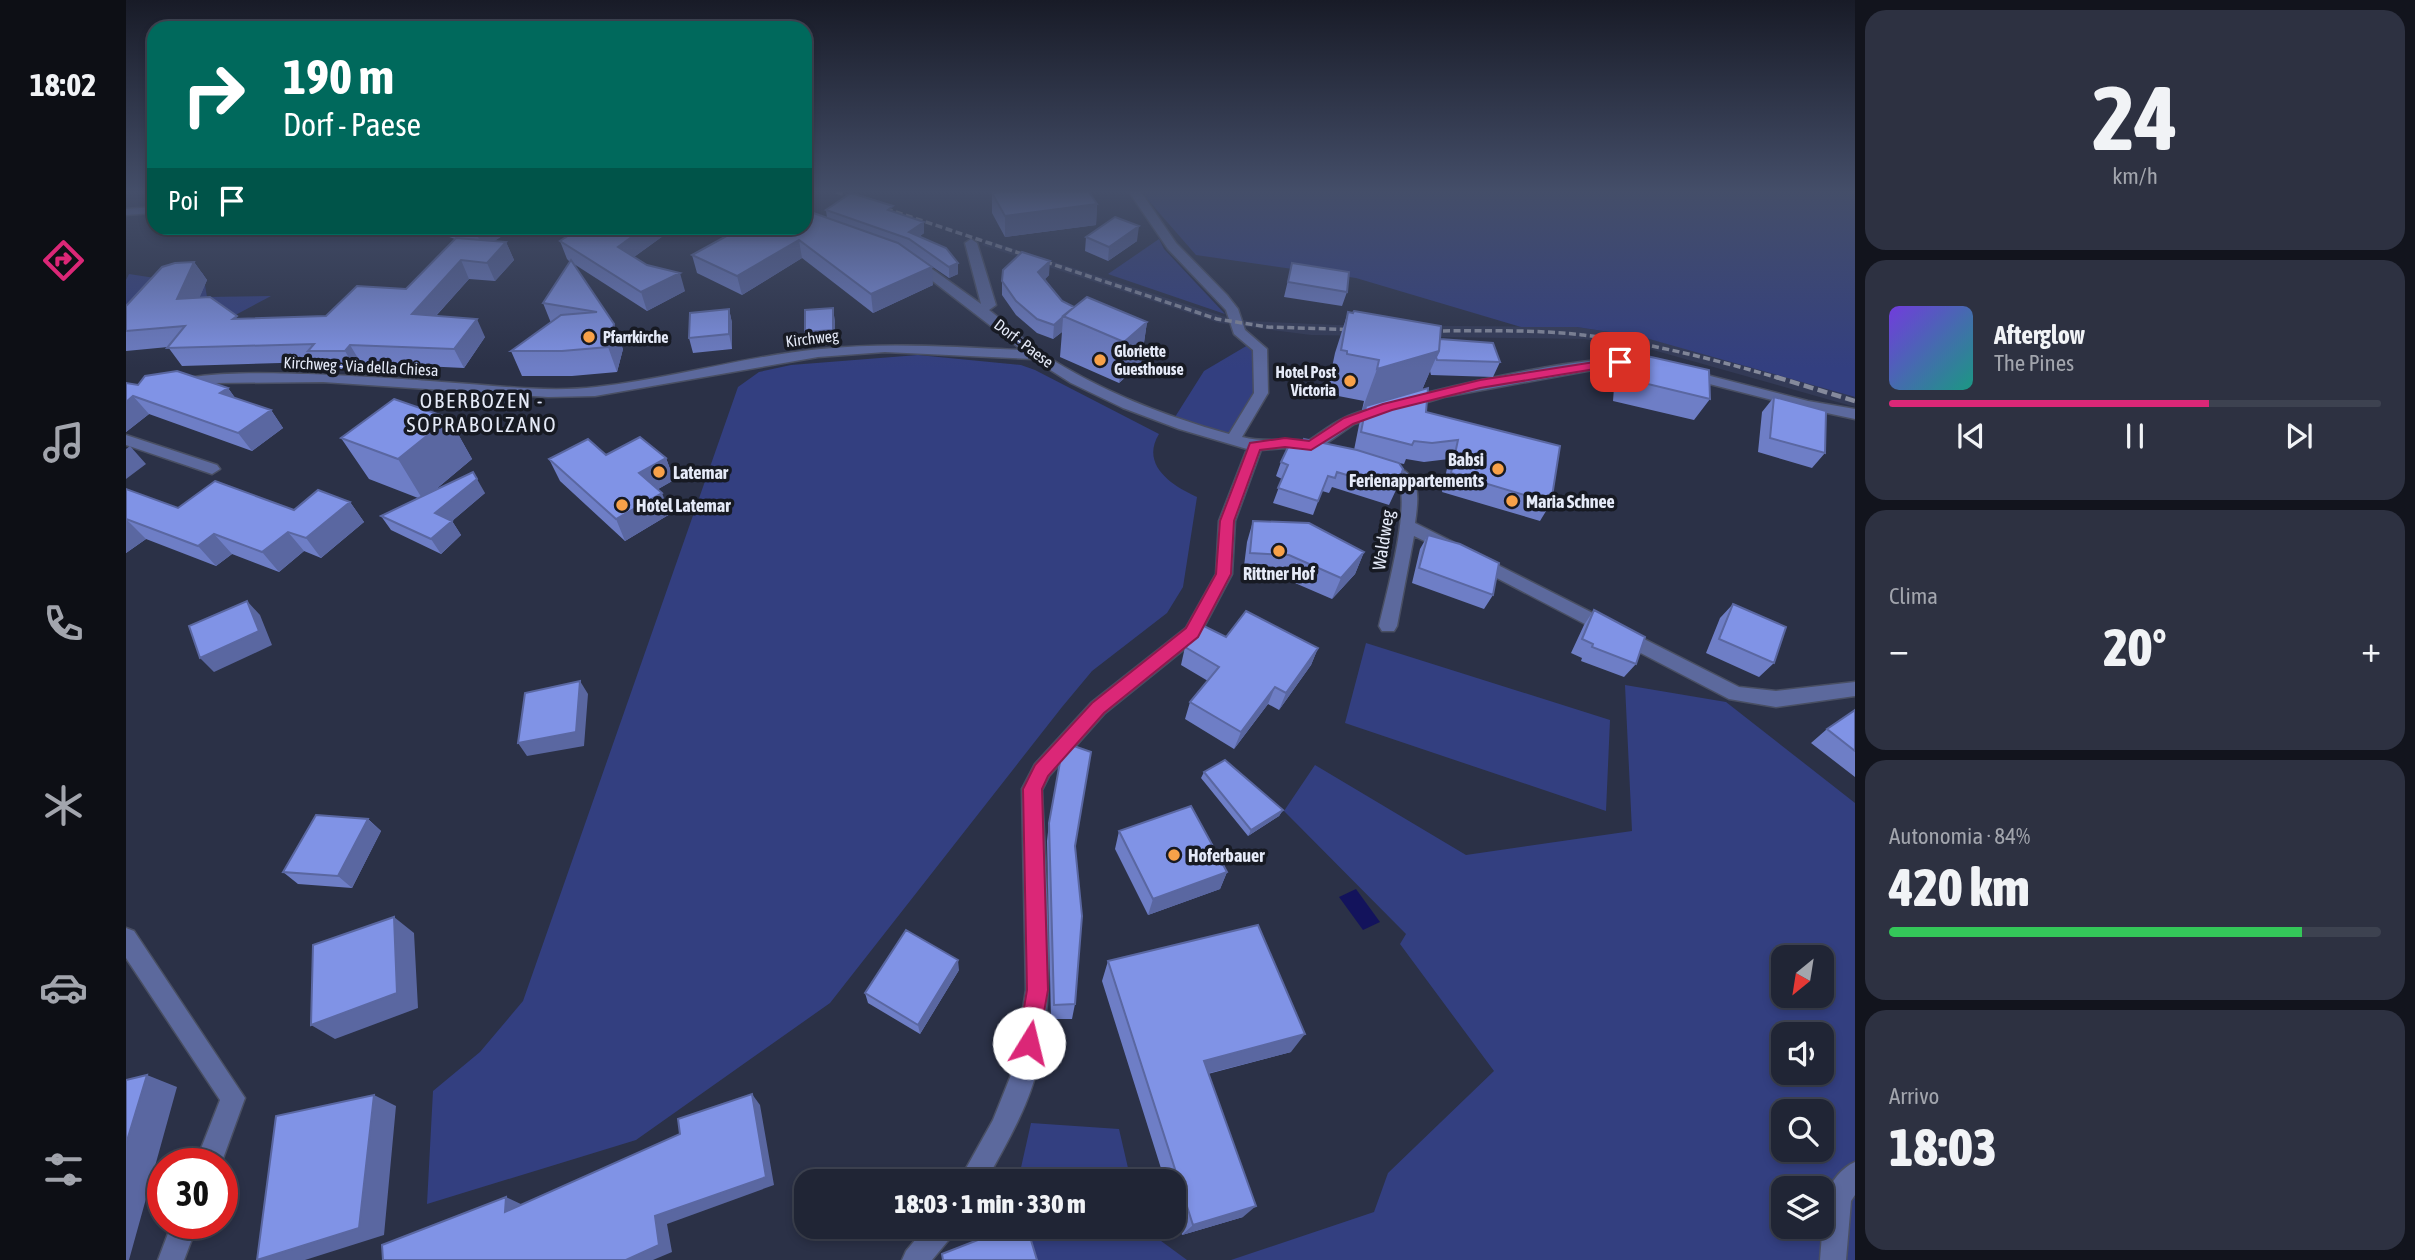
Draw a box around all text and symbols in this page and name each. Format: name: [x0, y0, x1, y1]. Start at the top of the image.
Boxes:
text: 190 m: [283, 48, 394, 104]
icon: right: [168, 49, 259, 140]
text: 24: [2092, 65, 2178, 169]
text: 18:02: [30, 66, 96, 103]
text: Dorf - Paese: [283, 106, 421, 143]
text: km/h: [2112, 163, 2158, 189]
icon: arrive: [213, 182, 251, 220]
text: Poi: [168, 186, 199, 216]
icon: directions: [39, 236, 88, 285]
street label: Dorf - Paese: [991, 315, 1057, 371]
text: Afterglow: [1994, 320, 2085, 350]
street label: Kirchweg: [784, 326, 840, 351]
place label: Pfarrkirche: [603, 328, 668, 346]
marker: Pfarrkirche: [581, 329, 597, 345]
pin: [1590, 332, 1650, 392]
place label: Gloriette Guesthouse: [1114, 342, 1184, 378]
icon: arrive: [1601, 343, 1639, 381]
text: The Pines: [1994, 350, 2074, 376]
marker: Gloriette Guesthouse: [1092, 352, 1108, 368]
street label: Kirchweg - Via della Chiesa: [283, 353, 439, 380]
place label: Hotel Post Victoria: [1276, 363, 1336, 399]
marker: Hotel Post Victoria: [1342, 373, 1358, 389]
district label: OBERBOZEN - SOPRABOLZANO: [407, 388, 557, 436]
icon: previous: [1952, 417, 1990, 455]
icon: pause: [2116, 417, 2154, 455]
icon: next: [2280, 417, 2318, 455]
icon: music: [39, 418, 88, 467]
place label: Babsi Ferienappartements: [1349, 449, 1485, 491]
marker: Babsi Ferienappartements: [1490, 461, 1506, 477]
place label: Latemar: [673, 462, 729, 483]
marker: Latemar: [651, 464, 667, 480]
place label: Maria Schnee: [1526, 491, 1615, 512]
marker: Maria Schnee: [1504, 493, 1520, 509]
place label: Hotel Latemar: [636, 495, 731, 516]
marker: Hotel Latemar: [614, 497, 630, 513]
street label: Waldweg: [1368, 508, 1398, 572]
marker: Rittner Hof: [1271, 543, 1287, 559]
place label: Rittner Hof: [1243, 563, 1316, 584]
text: Clima: [1889, 583, 1938, 609]
icon: phone: [39, 599, 88, 648]
text: 20°: [2103, 617, 2167, 677]
text: −: [1889, 627, 1909, 670]
text: +: [2361, 627, 2381, 670]
icon: climate: [39, 781, 88, 830]
text: Autonomia · 84%: [1889, 823, 2030, 849]
place label: Hoferbauer: [1188, 845, 1265, 866]
marker: Hoferbauer: [1166, 847, 1182, 863]
text: 420 km: [1889, 857, 2030, 917]
north arrow: [1771, 945, 1834, 1008]
map controls: [1771, 945, 1834, 1239]
icon: car: [39, 963, 88, 1012]
position arrow: [992, 1006, 1066, 1080]
button: sound: [1771, 1022, 1834, 1085]
text: Arrivo: [1889, 1083, 1939, 1109]
button: search: [1771, 1099, 1834, 1162]
text: 18:03: [1889, 1117, 1997, 1177]
icon: filters: [39, 1145, 88, 1194]
speed limit sign: 30: [147, 1148, 238, 1239]
button: layers: [1771, 1176, 1834, 1239]
text: 18:03 · 1 min · 330 m: [894, 1189, 1086, 1219]

